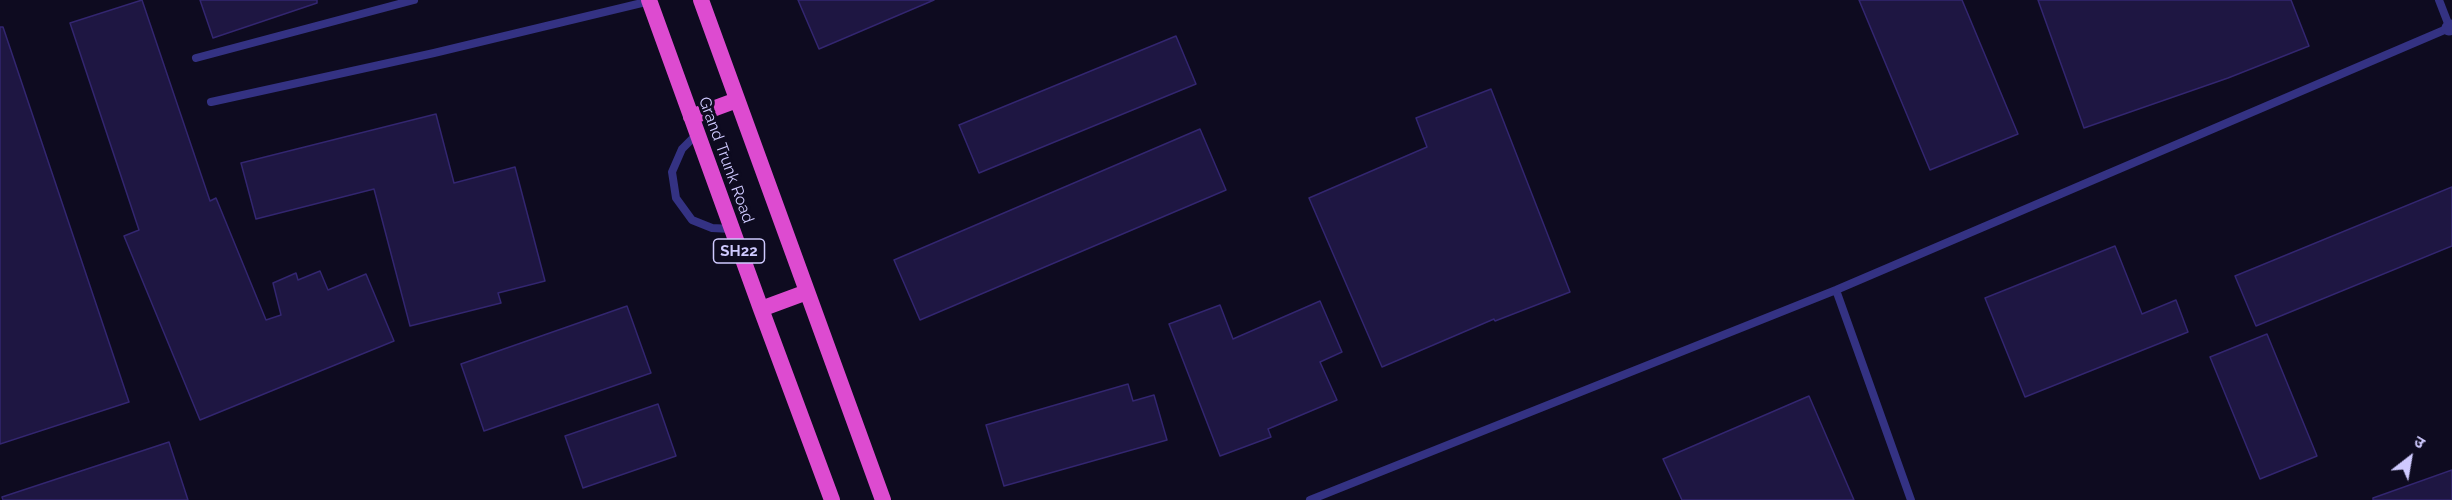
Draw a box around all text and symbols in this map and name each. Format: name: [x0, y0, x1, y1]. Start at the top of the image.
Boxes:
street label: Grand Trunk Road: [694, 94, 758, 226]
road number: SH22: [714, 239, 764, 263]
north arrow: [2380, 428, 2440, 488]
text: उ: [2411, 432, 2428, 453]

